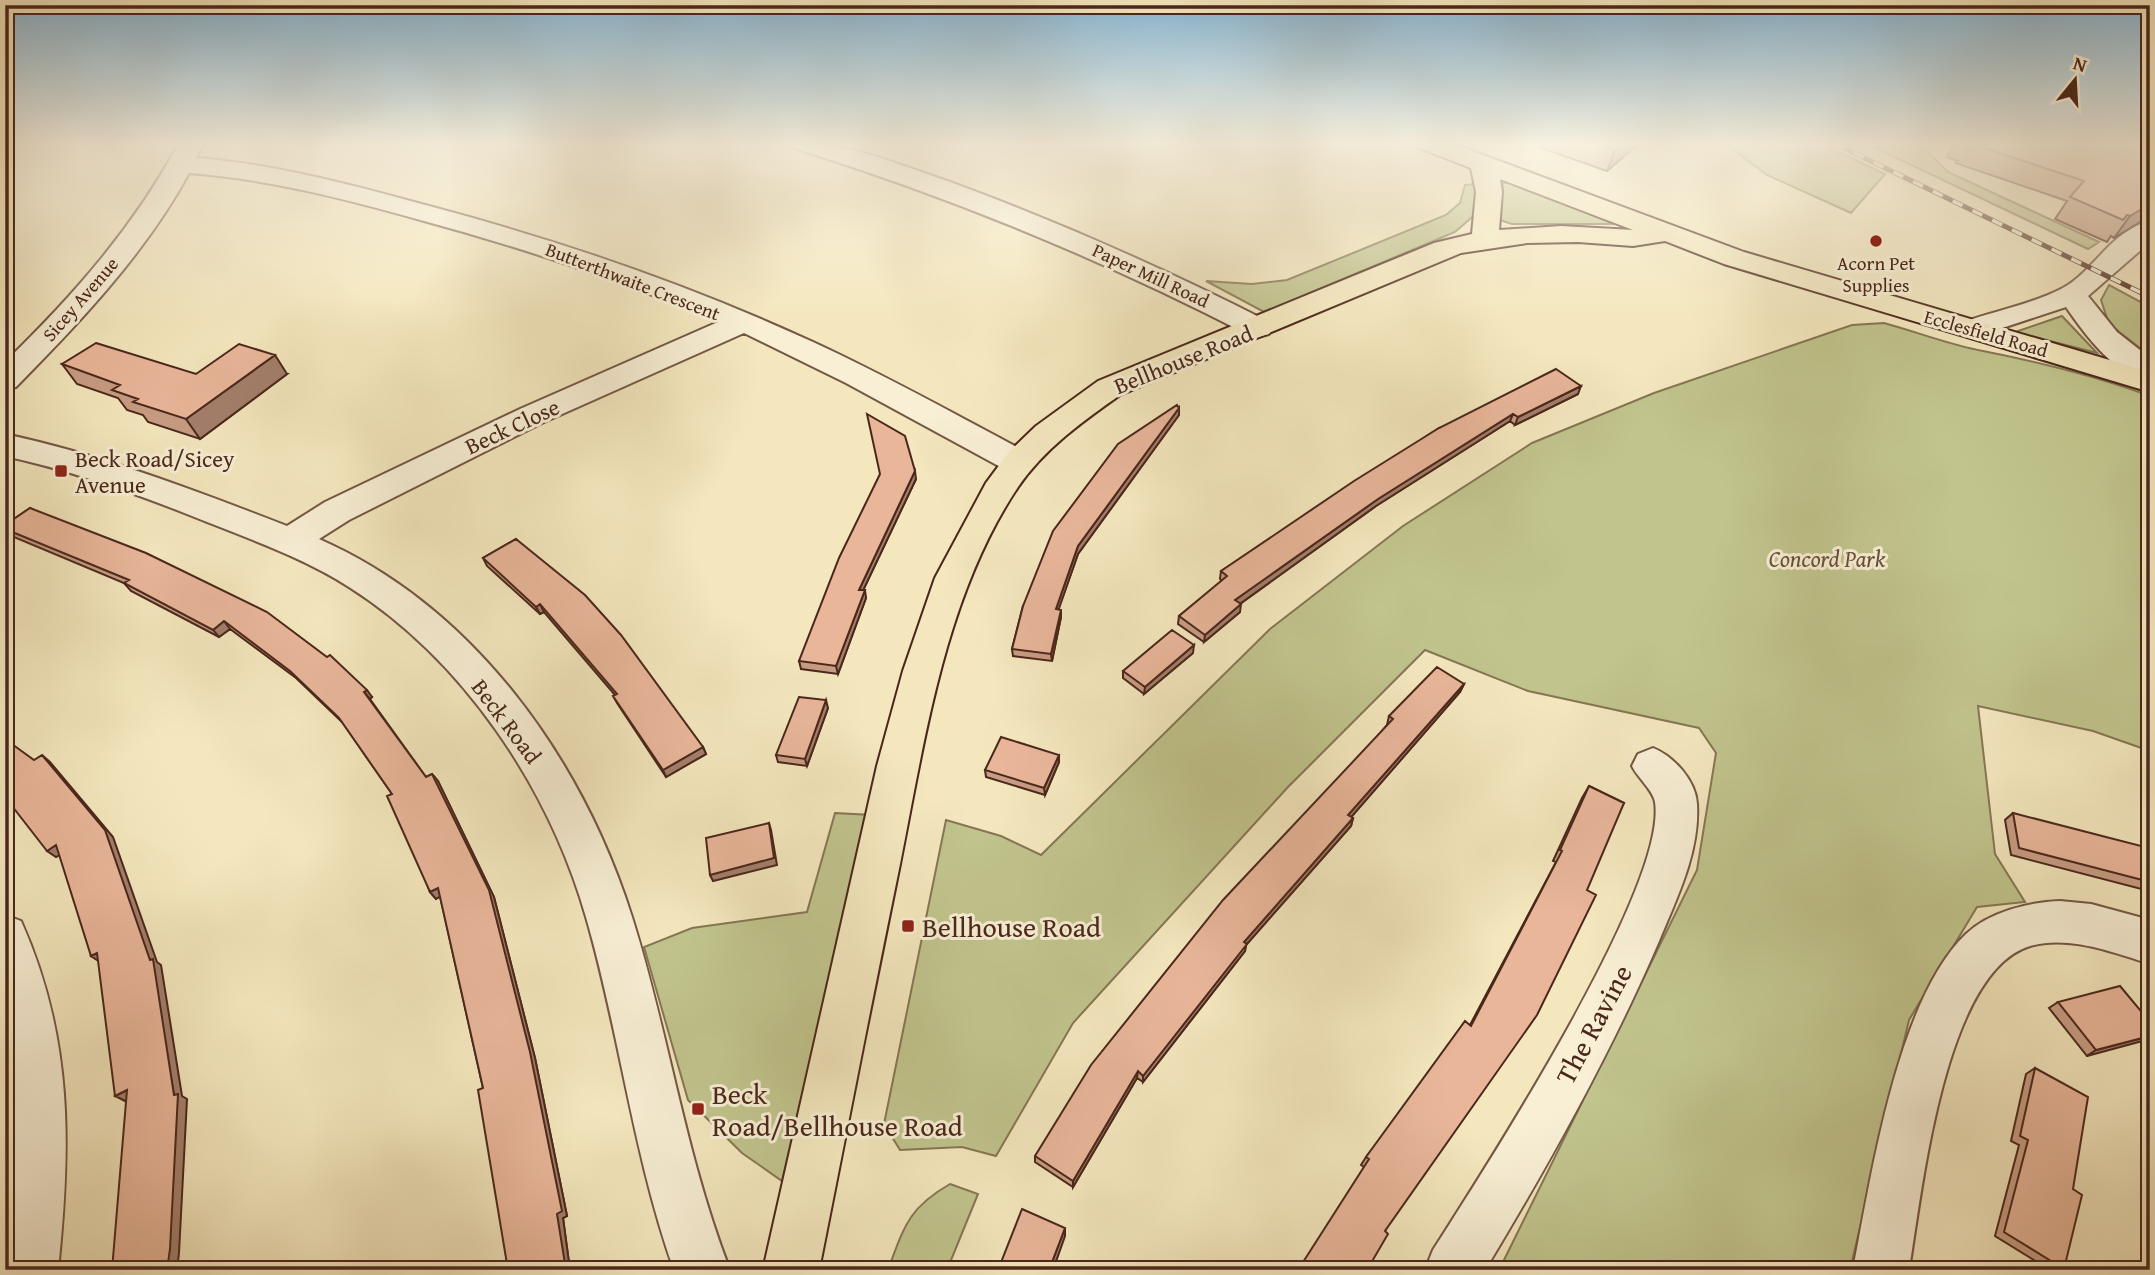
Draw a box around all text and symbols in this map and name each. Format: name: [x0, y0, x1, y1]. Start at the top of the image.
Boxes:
north arrow: [2039, 46, 2110, 116]
text: N: [2070, 49, 2091, 79]
marker: Acorn Pet Supplies: [1868, 233, 1884, 249]
street label: Butterthwaite Crescent: [542, 235, 725, 327]
street label: Paper Mill Road: [1088, 236, 1215, 315]
place label: Acorn Pet Supplies: [1837, 249, 1915, 299]
street label: Sicey Avenue: [35, 251, 125, 347]
street label: Ecclesfield Road: [1921, 302, 2052, 364]
street label: Bellhouse Road: [1109, 316, 1258, 402]
street label: Beck Close: [459, 390, 565, 462]
place label: Beck Road/Sicey Avenue: [75, 442, 235, 501]
marker: Beck Road/Sicey Avenue: [53, 463, 69, 479]
park label: Concord Park: [1769, 542, 1886, 575]
street label: Beck Road: [464, 672, 550, 771]
place label: Bellhouse Road: [922, 906, 1101, 947]
marker: Bellhouse Road: [900, 918, 916, 934]
street label: The Ravine: [1544, 957, 1642, 1091]
place label: Beck Road/Bellhouse Road: [712, 1073, 963, 1146]
marker: Beck Road/Bellhouse Road: [690, 1101, 706, 1117]

